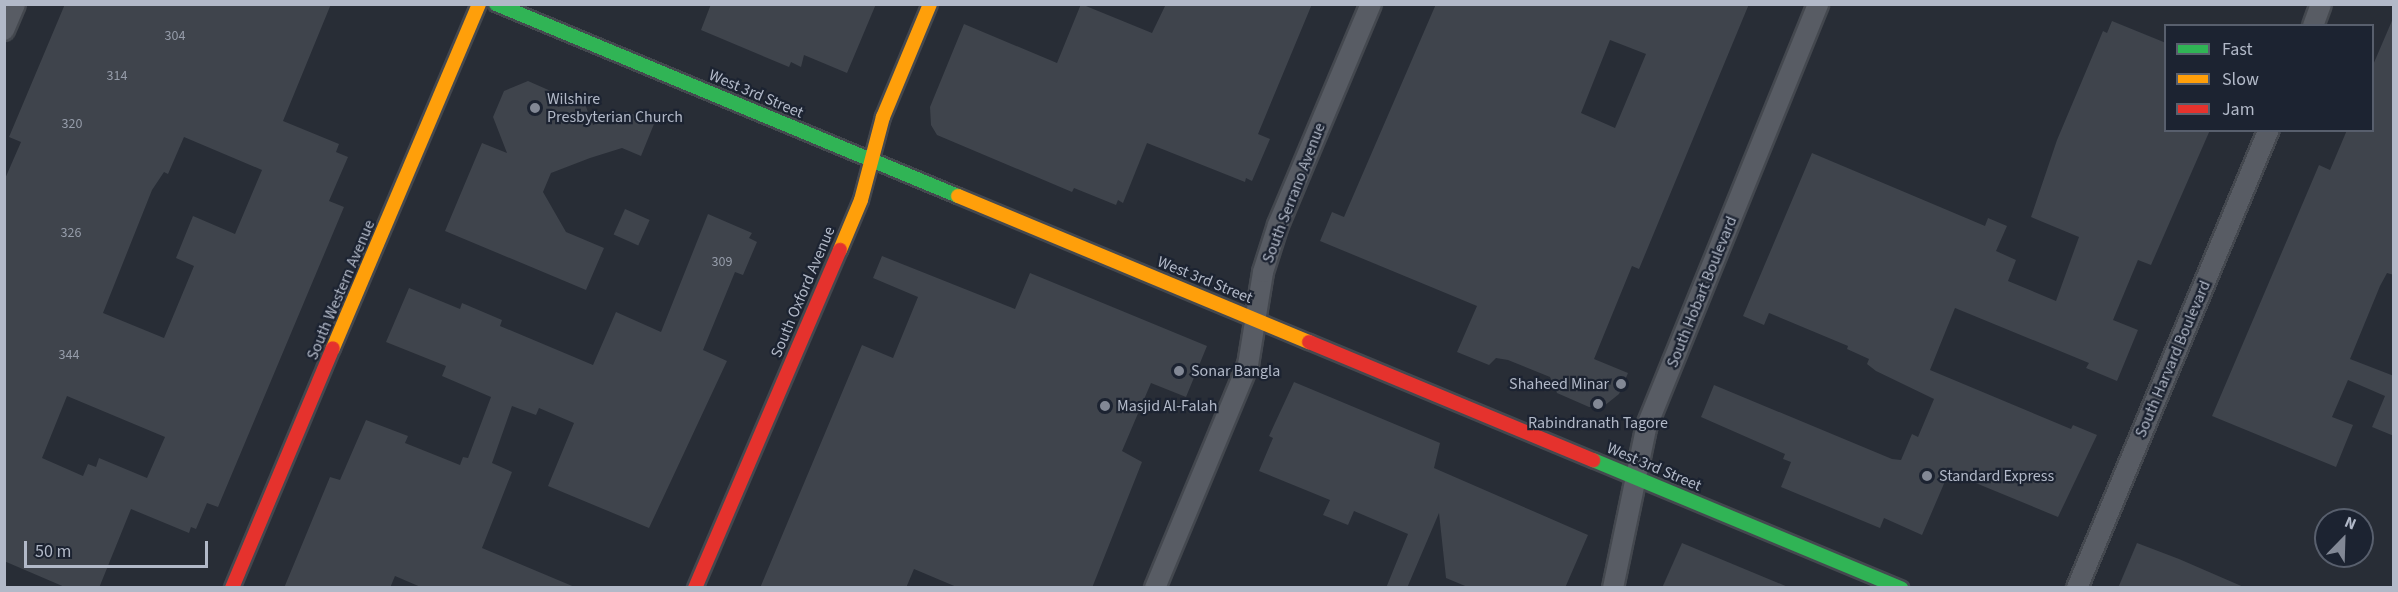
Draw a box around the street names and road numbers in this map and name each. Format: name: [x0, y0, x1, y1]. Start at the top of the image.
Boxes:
street label: West 3rd Street: [706, 65, 806, 123]
street label: South Serrano Avenue: [1258, 120, 1330, 266]
street label: South Hobart Boulevard: [1663, 214, 1741, 370]
street label: South Western Avenue: [303, 217, 379, 363]
street label: South Oxford Avenue: [767, 223, 839, 361]
street label: West 3rd Street: [1155, 252, 1255, 308]
street label: South Harvard Boulevard: [2131, 278, 2215, 440]
street label: West 3rd Street: [1604, 438, 1704, 496]

